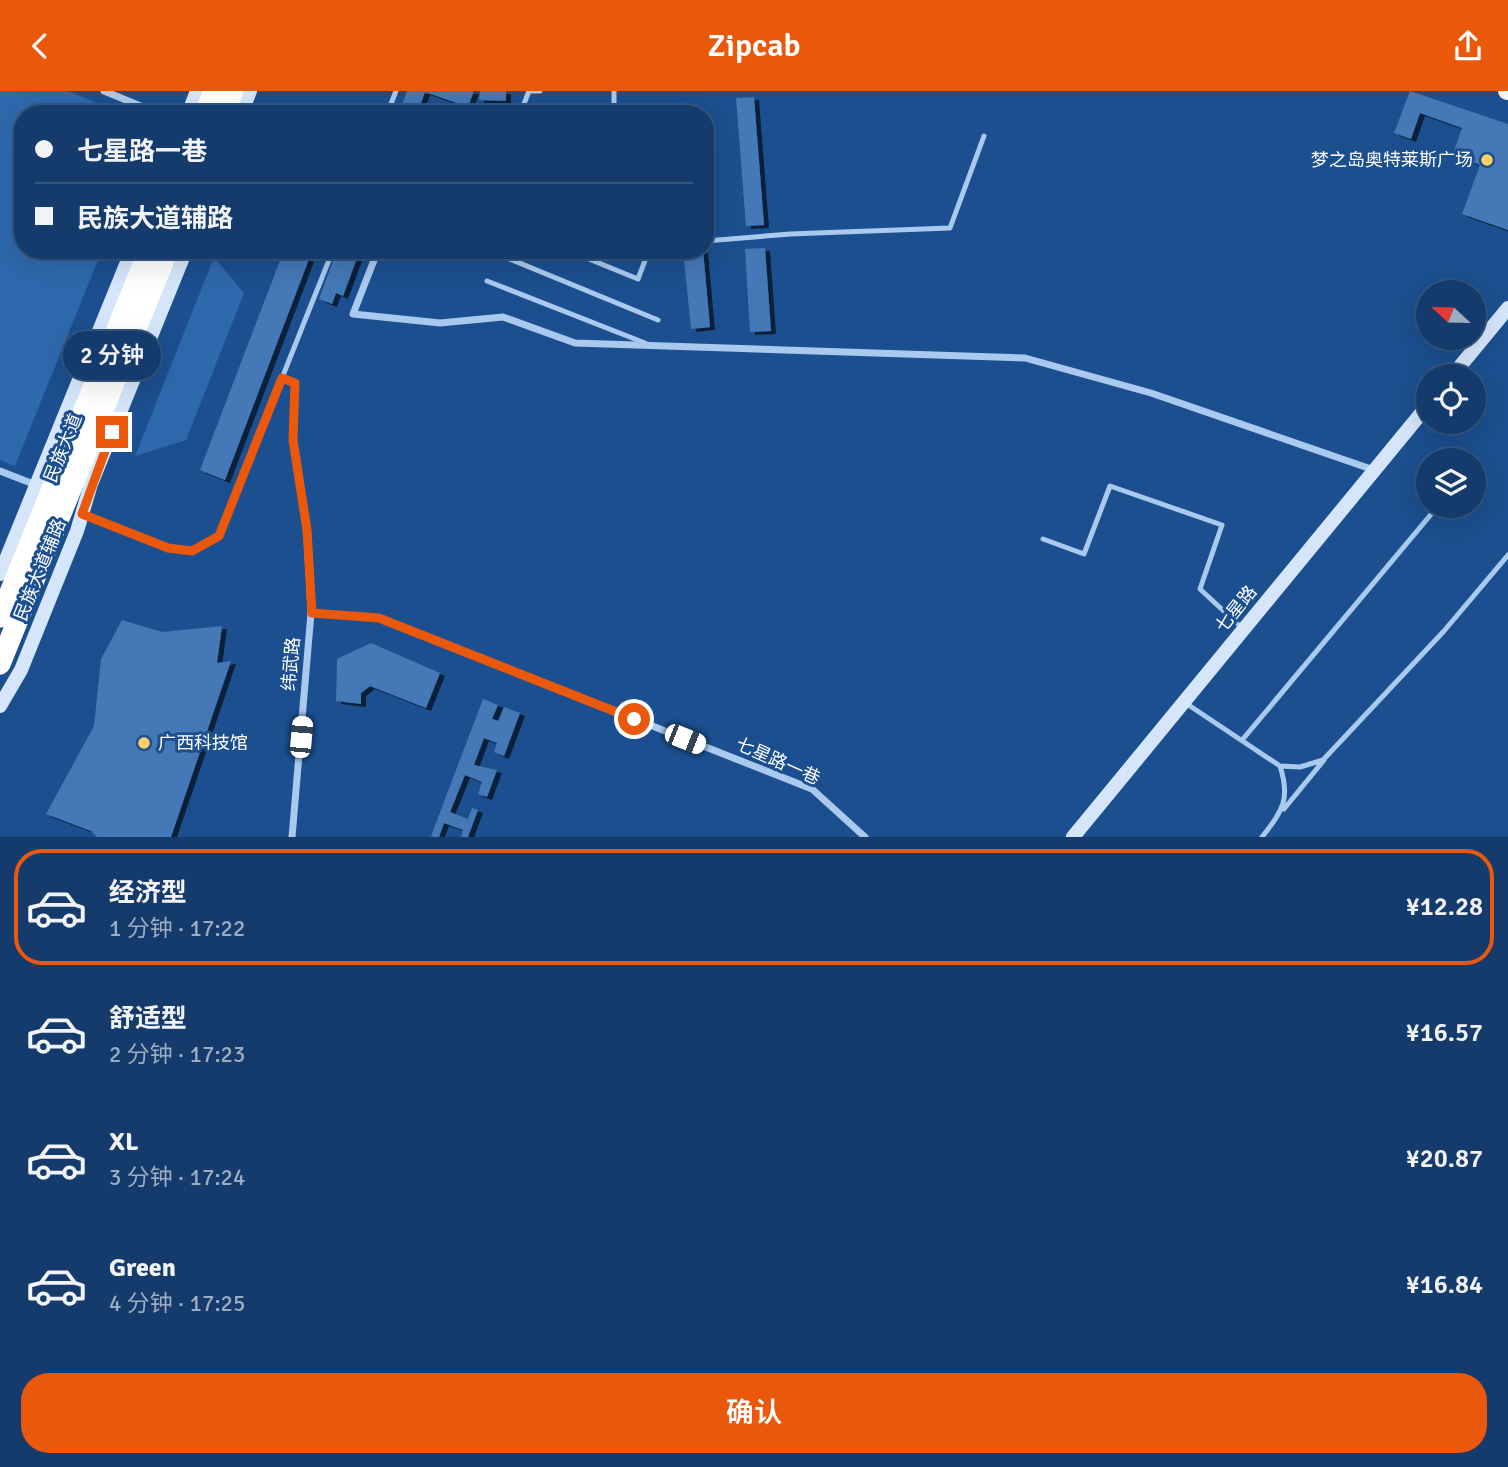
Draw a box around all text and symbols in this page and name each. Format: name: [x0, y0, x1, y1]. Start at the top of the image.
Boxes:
text: Zipcab: [708, 26, 800, 65]
icon: back: [21, 27, 59, 65]
icon: share: [1449, 27, 1487, 65]
text: 七星路一巷: [77, 136, 207, 168]
place label: 梦之岛奥特莱斯广场: [1311, 149, 1473, 171]
marker: 梦之岛奥特莱斯广场: [1479, 152, 1495, 168]
text: 民族大道辅路: [77, 203, 233, 235]
north arrow: [1416, 280, 1486, 350]
map controls: [1416, 280, 1486, 518]
callout: 2 分钟: [63, 331, 161, 379]
text: 2 分钟: [80, 341, 144, 370]
button: locate: [1416, 364, 1486, 434]
street label: 民族大道: [39, 411, 87, 485]
route end: [96, 416, 128, 448]
button: layers: [1416, 448, 1486, 518]
street label: 民族大道辅路: [10, 516, 70, 624]
street label: 七星路: [1210, 581, 1262, 637]
street label: 纬武路: [278, 636, 304, 692]
route start: [618, 703, 650, 735]
car: [289, 715, 314, 759]
car: [662, 721, 709, 757]
place label: 广西科技馆: [158, 732, 248, 754]
street label: 七星路一巷: [732, 733, 824, 789]
marker: 广西科技馆: [136, 735, 152, 751]
icon: car: [25, 876, 88, 939]
text: 经济型: [109, 877, 187, 909]
text: ¥12.28: [1406, 891, 1483, 923]
text: 1 分钟 · 17:22: [109, 914, 245, 943]
icon: car: [25, 1002, 88, 1065]
text: 舒适型: [109, 1003, 187, 1035]
text: ¥16.57: [1406, 1017, 1483, 1049]
text: 2 分钟 · 17:23: [109, 1040, 245, 1069]
text: XL: [109, 1126, 139, 1158]
icon: car: [25, 1128, 88, 1191]
text: ¥20.87: [1406, 1143, 1483, 1175]
text: 3 分钟 · 17:24: [109, 1163, 245, 1192]
text: Green: [109, 1252, 176, 1284]
icon: car: [25, 1254, 88, 1317]
text: ¥16.84: [1406, 1269, 1483, 1301]
text: 4 分钟 · 17:25: [109, 1289, 245, 1318]
button: 确认: [21, 1373, 1487, 1453]

